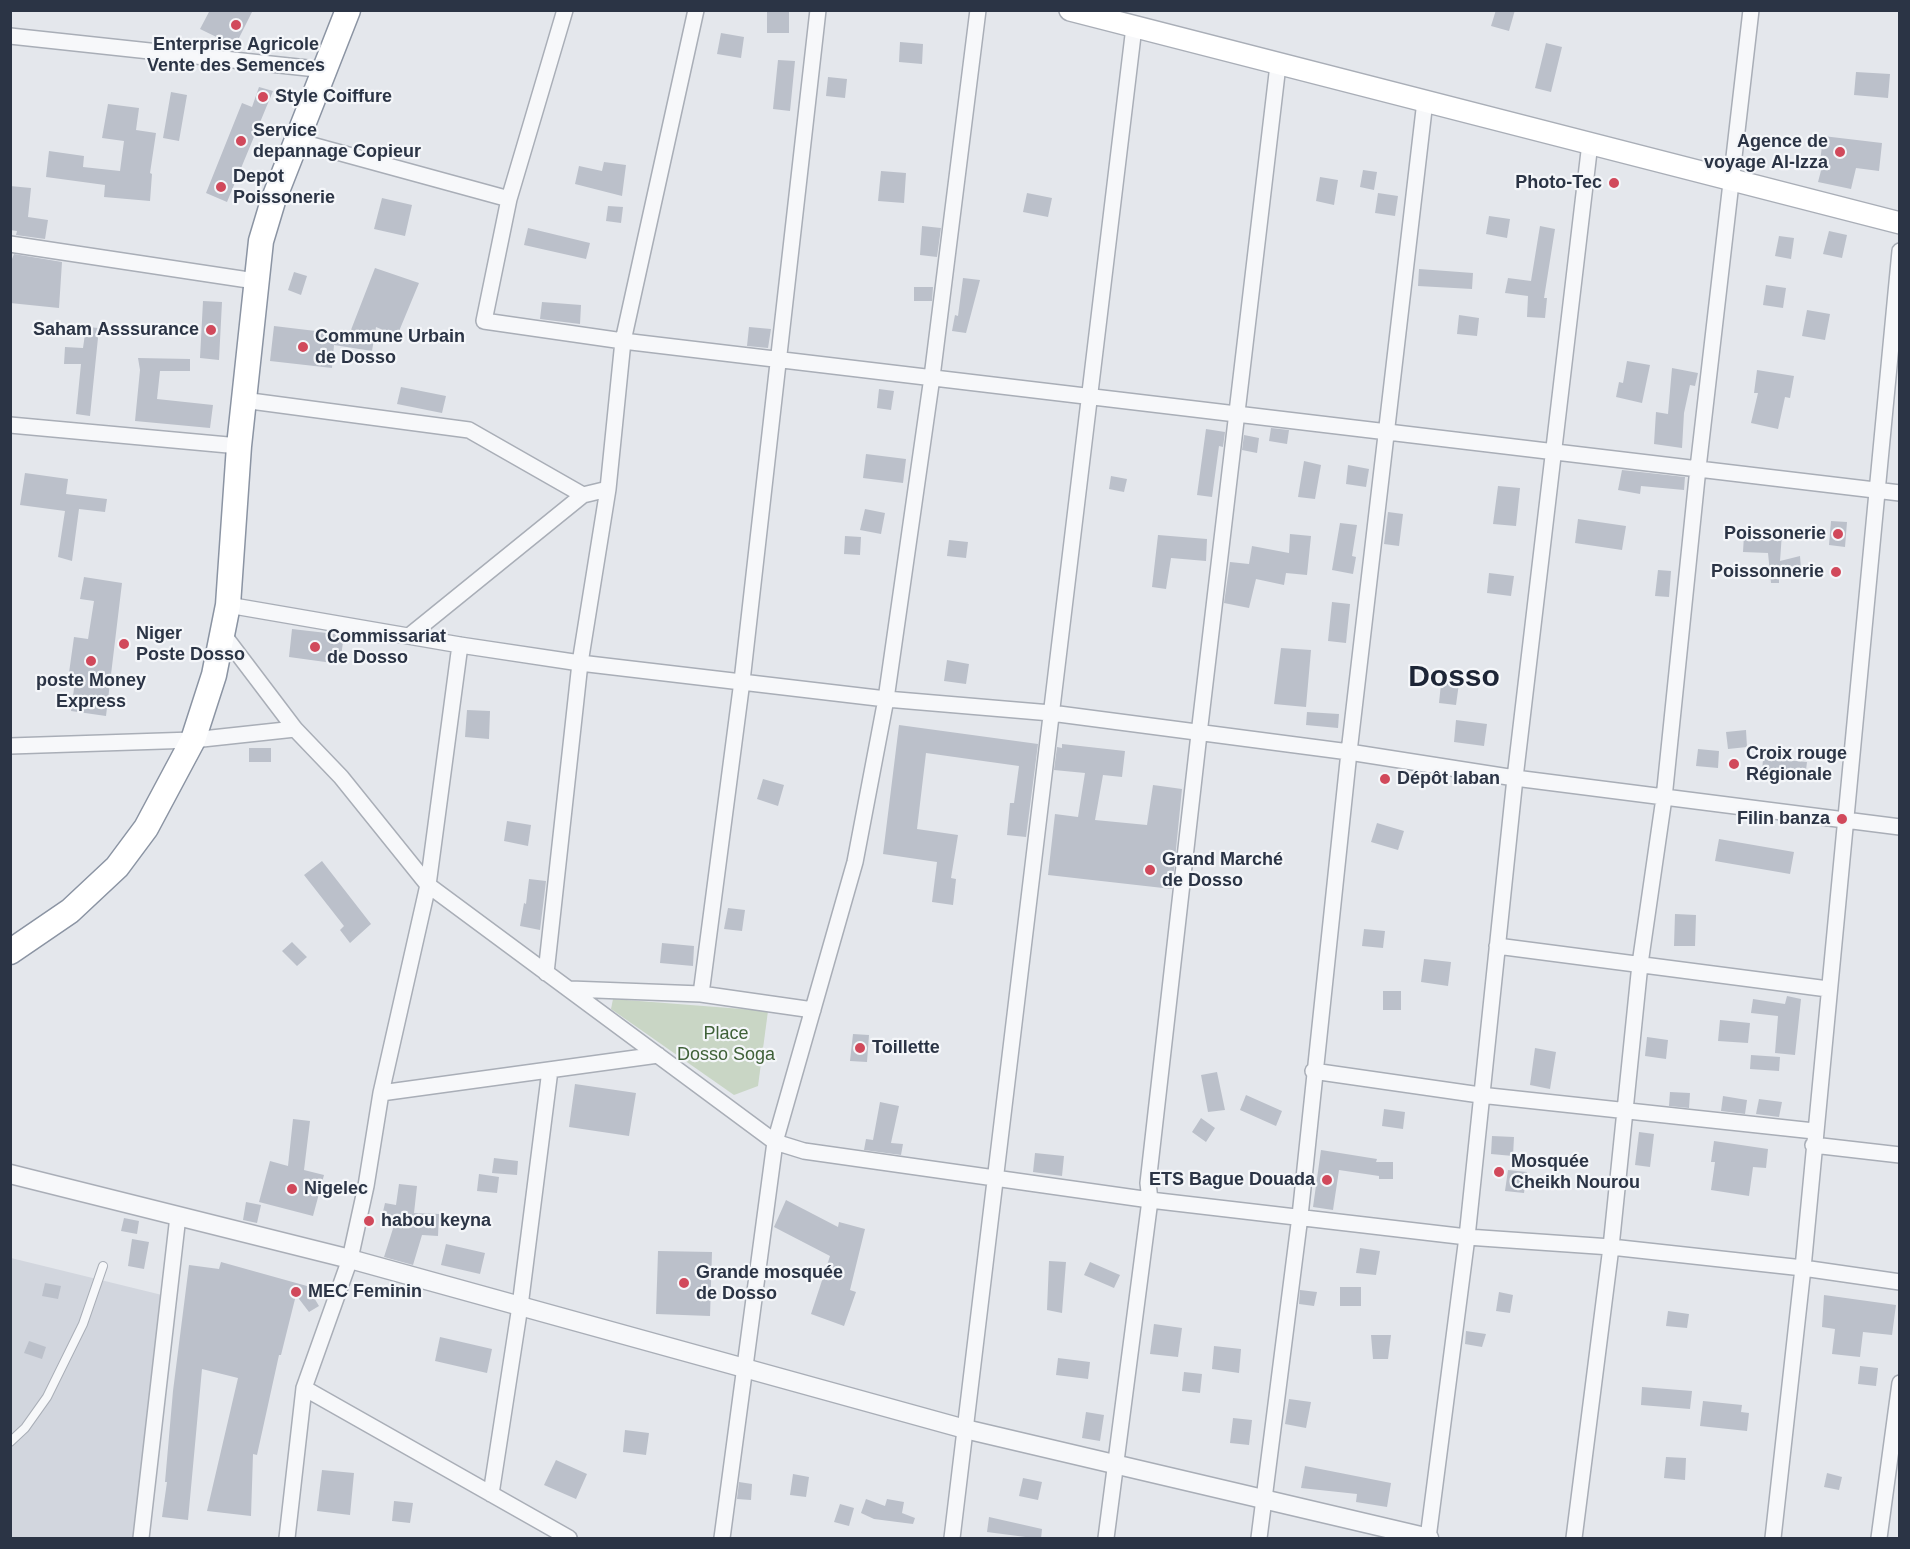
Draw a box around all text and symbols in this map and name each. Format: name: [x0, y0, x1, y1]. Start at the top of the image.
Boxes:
marker: Enterprise Agricole Vente des Semences: [229, 18, 243, 32]
place label: Enterprise Agricole Vente des Semences: [147, 34, 325, 76]
place label: Style Coiffure: [275, 86, 392, 108]
marker: Style Coiffure: [256, 90, 270, 104]
place label: Service depannage Copieur: [253, 120, 421, 162]
place label: Agence de voyage Al-Izza: [1704, 131, 1828, 174]
marker: Service depannage Copieur: [234, 134, 248, 148]
marker: Agence de voyage Al-Izza: [1833, 145, 1847, 159]
place label: Depot Poissonerie: [233, 166, 335, 208]
place label: Photo-Tec: [1515, 172, 1602, 194]
marker: Photo-Tec: [1607, 176, 1621, 190]
marker: Depot Poissonerie: [214, 180, 228, 194]
place label: Saham Asssurance: [33, 319, 199, 341]
marker: Saham Asssurance: [204, 323, 218, 337]
place label: Commune Urbain de Dosso: [315, 326, 465, 368]
marker: Commune Urbain de Dosso: [296, 340, 310, 354]
place label: Poissonerie: [1724, 523, 1826, 545]
marker: Poissonerie: [1831, 527, 1845, 541]
place label: Poissonnerie: [1711, 561, 1824, 583]
marker: Poissonnerie: [1829, 565, 1843, 579]
place label: Niger Poste Dosso: [136, 623, 245, 666]
place label: Commissariat de Dosso: [327, 626, 446, 668]
marker: Niger Poste Dosso: [117, 637, 131, 651]
marker: Commissariat de Dosso: [308, 640, 322, 654]
marker: poste Money Express: [84, 654, 98, 668]
district label: Dosso: [1408, 660, 1500, 696]
place label: poste Money Express: [36, 670, 146, 712]
place label: Croix rouge Régionale: [1746, 743, 1847, 786]
marker: Croix rouge Régionale: [1727, 757, 1741, 771]
place label: Dépôt laban: [1397, 768, 1500, 790]
marker: Dépôt laban: [1378, 772, 1392, 786]
place label: Filin banza: [1737, 808, 1830, 830]
marker: Filin banza: [1835, 812, 1849, 826]
place label: Grand Marché de Dosso: [1162, 849, 1283, 892]
marker: Grand Marché de Dosso: [1143, 863, 1157, 877]
park label: Place Dosso Soga: [677, 1023, 775, 1066]
place label: Toillette: [872, 1037, 940, 1059]
marker: Toillette: [853, 1041, 867, 1055]
place label: Mosquée Cheikh Nourou: [1511, 1151, 1640, 1194]
marker: Mosquée Cheikh Nourou: [1492, 1165, 1506, 1179]
place label: ETS Bague Douada: [1149, 1169, 1315, 1191]
marker: ETS Bague Douada: [1320, 1173, 1334, 1187]
place label: Nigelec: [304, 1178, 368, 1200]
marker: Nigelec: [285, 1182, 299, 1196]
place label: habou keyna: [381, 1210, 491, 1232]
marker: habou keyna: [362, 1214, 376, 1228]
place label: Grande mosquée de Dosso: [696, 1262, 843, 1304]
marker: Grande mosquée de Dosso: [677, 1276, 691, 1290]
place label: MEC Feminin: [308, 1281, 422, 1303]
marker: MEC Feminin: [289, 1285, 303, 1299]

